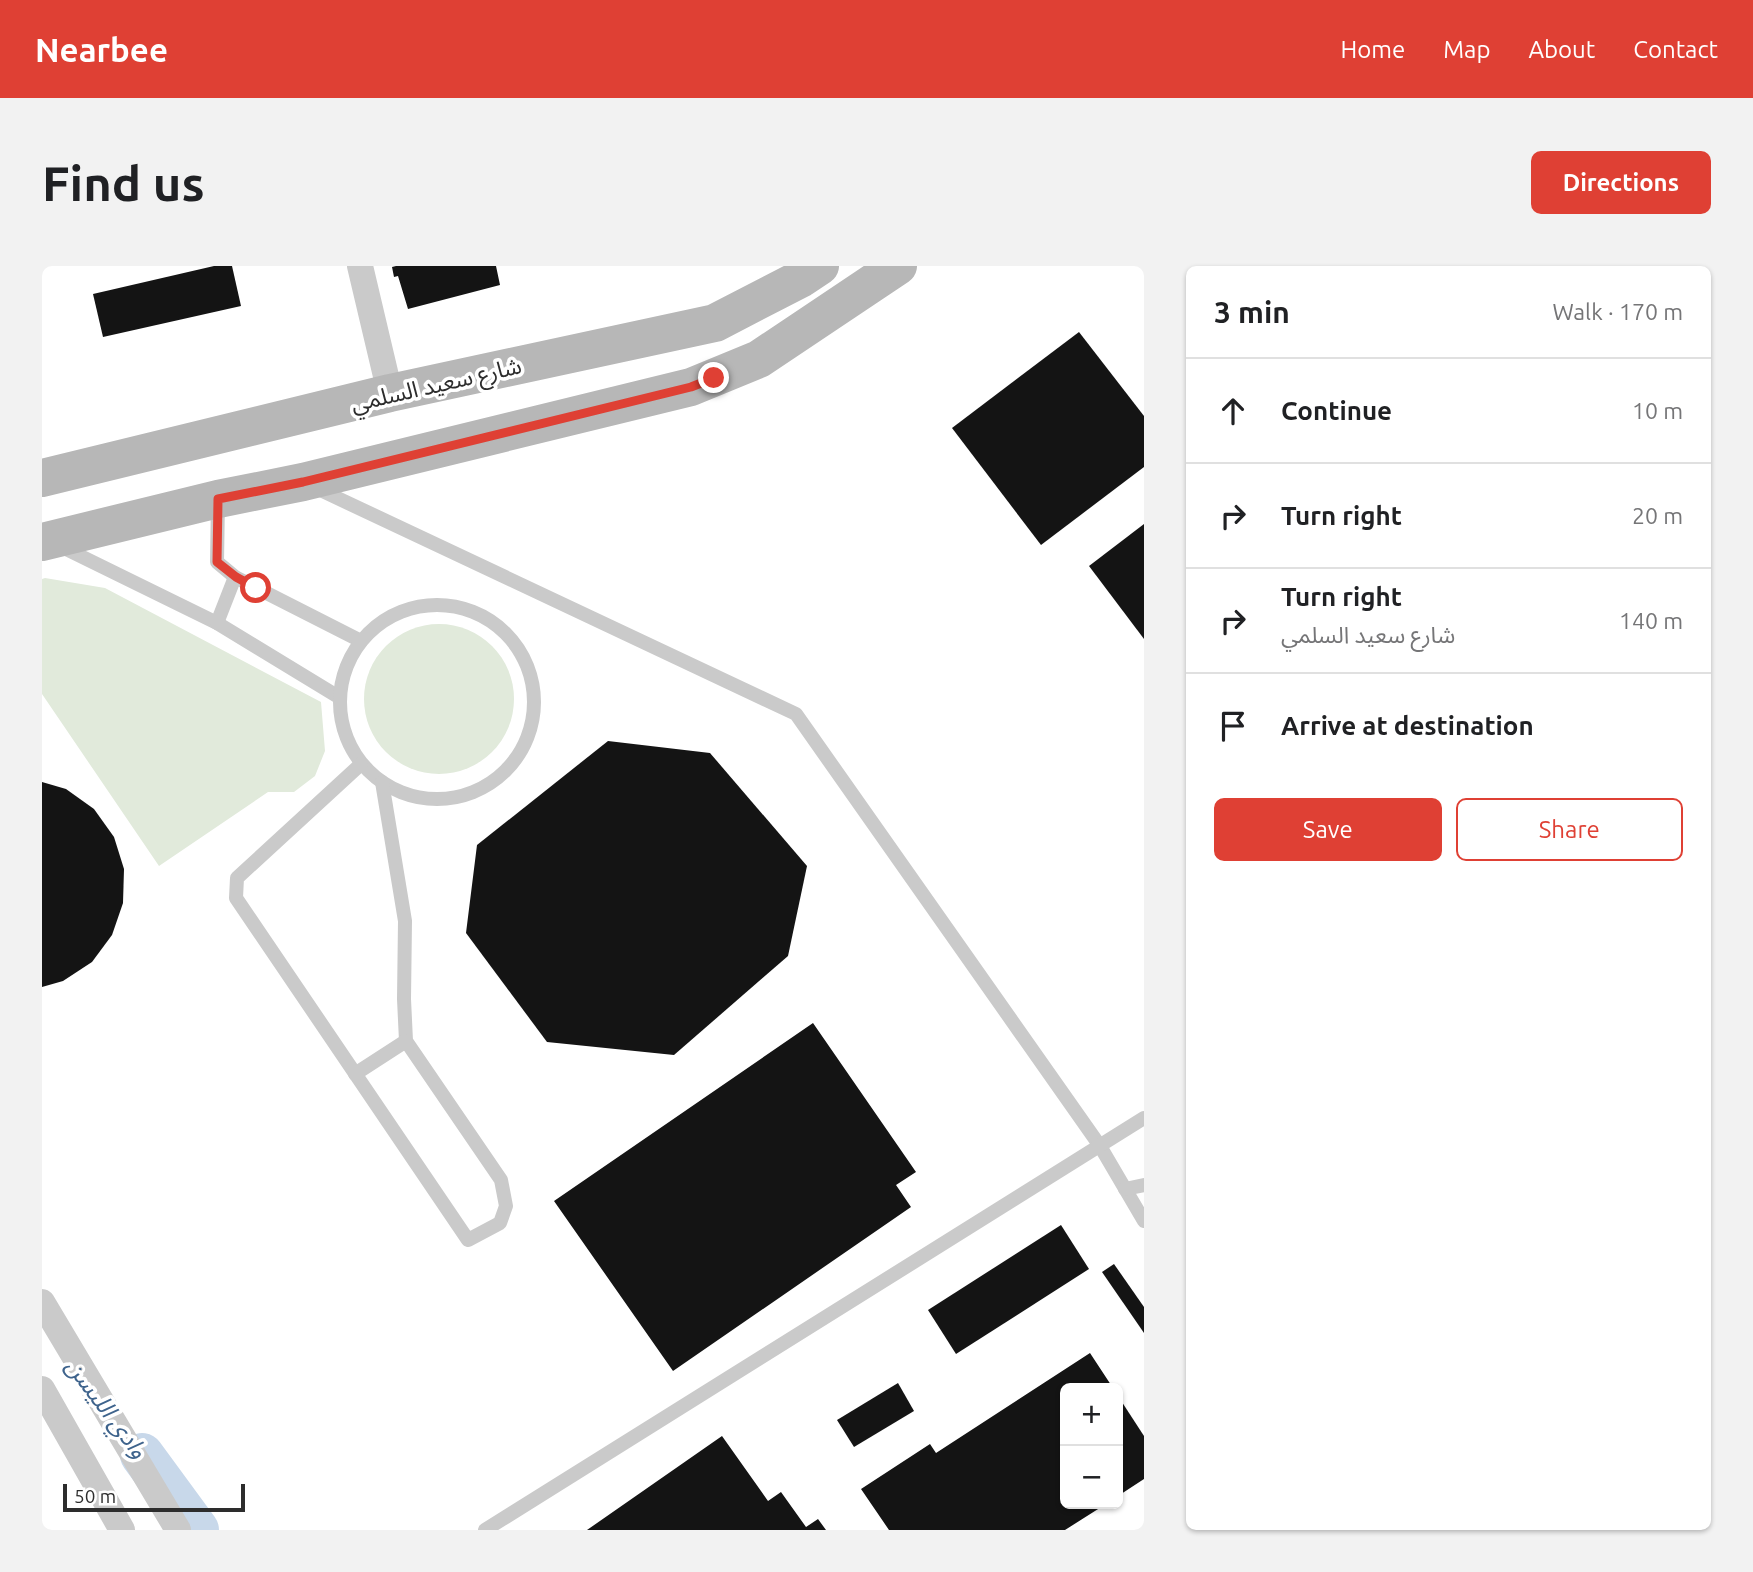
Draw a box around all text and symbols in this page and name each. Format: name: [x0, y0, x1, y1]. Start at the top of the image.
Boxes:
text: Nearbee: [35, 31, 168, 68]
text: Home: [1340, 36, 1405, 63]
text: Map: [1443, 36, 1490, 63]
text: About: [1528, 36, 1595, 63]
text: Contact: [1633, 36, 1718, 63]
button: Directions: [1531, 151, 1711, 214]
text: Find us: [42, 155, 205, 210]
text: 3 min: [1214, 295, 1290, 329]
text: Walk · 170 m: [1552, 299, 1683, 324]
street label: شارع سعيد السلمي: [348, 352, 525, 421]
route end: [698, 362, 729, 393]
icon: ahead: [1214, 392, 1252, 430]
text: Continue: [1281, 396, 1392, 425]
text: 10 m: [1632, 398, 1683, 423]
icon: right: [1214, 497, 1252, 535]
text: Turn right: [1281, 501, 1402, 530]
text: 20 m: [1632, 503, 1683, 528]
route start: [240, 572, 271, 603]
text: Turn right: [1281, 582, 1402, 611]
icon: right: [1214, 602, 1252, 640]
text: 140 m: [1619, 608, 1683, 633]
text: شارع سعيد السلمي: [1281, 622, 1455, 647]
icon: arrive: [1214, 707, 1252, 745]
text: Arrive at destination: [1281, 711, 1534, 740]
button: Save: [1214, 798, 1442, 861]
button: Share: [1456, 798, 1683, 861]
water label: وادي الليسن: [56, 1353, 153, 1467]
map controls: [1060, 1383, 1123, 1509]
button: +: [1060, 1383, 1123, 1446]
button: −: [1060, 1446, 1123, 1509]
scale bar: [63, 1481, 245, 1513]
text: 50 m: [74, 1485, 116, 1507]

